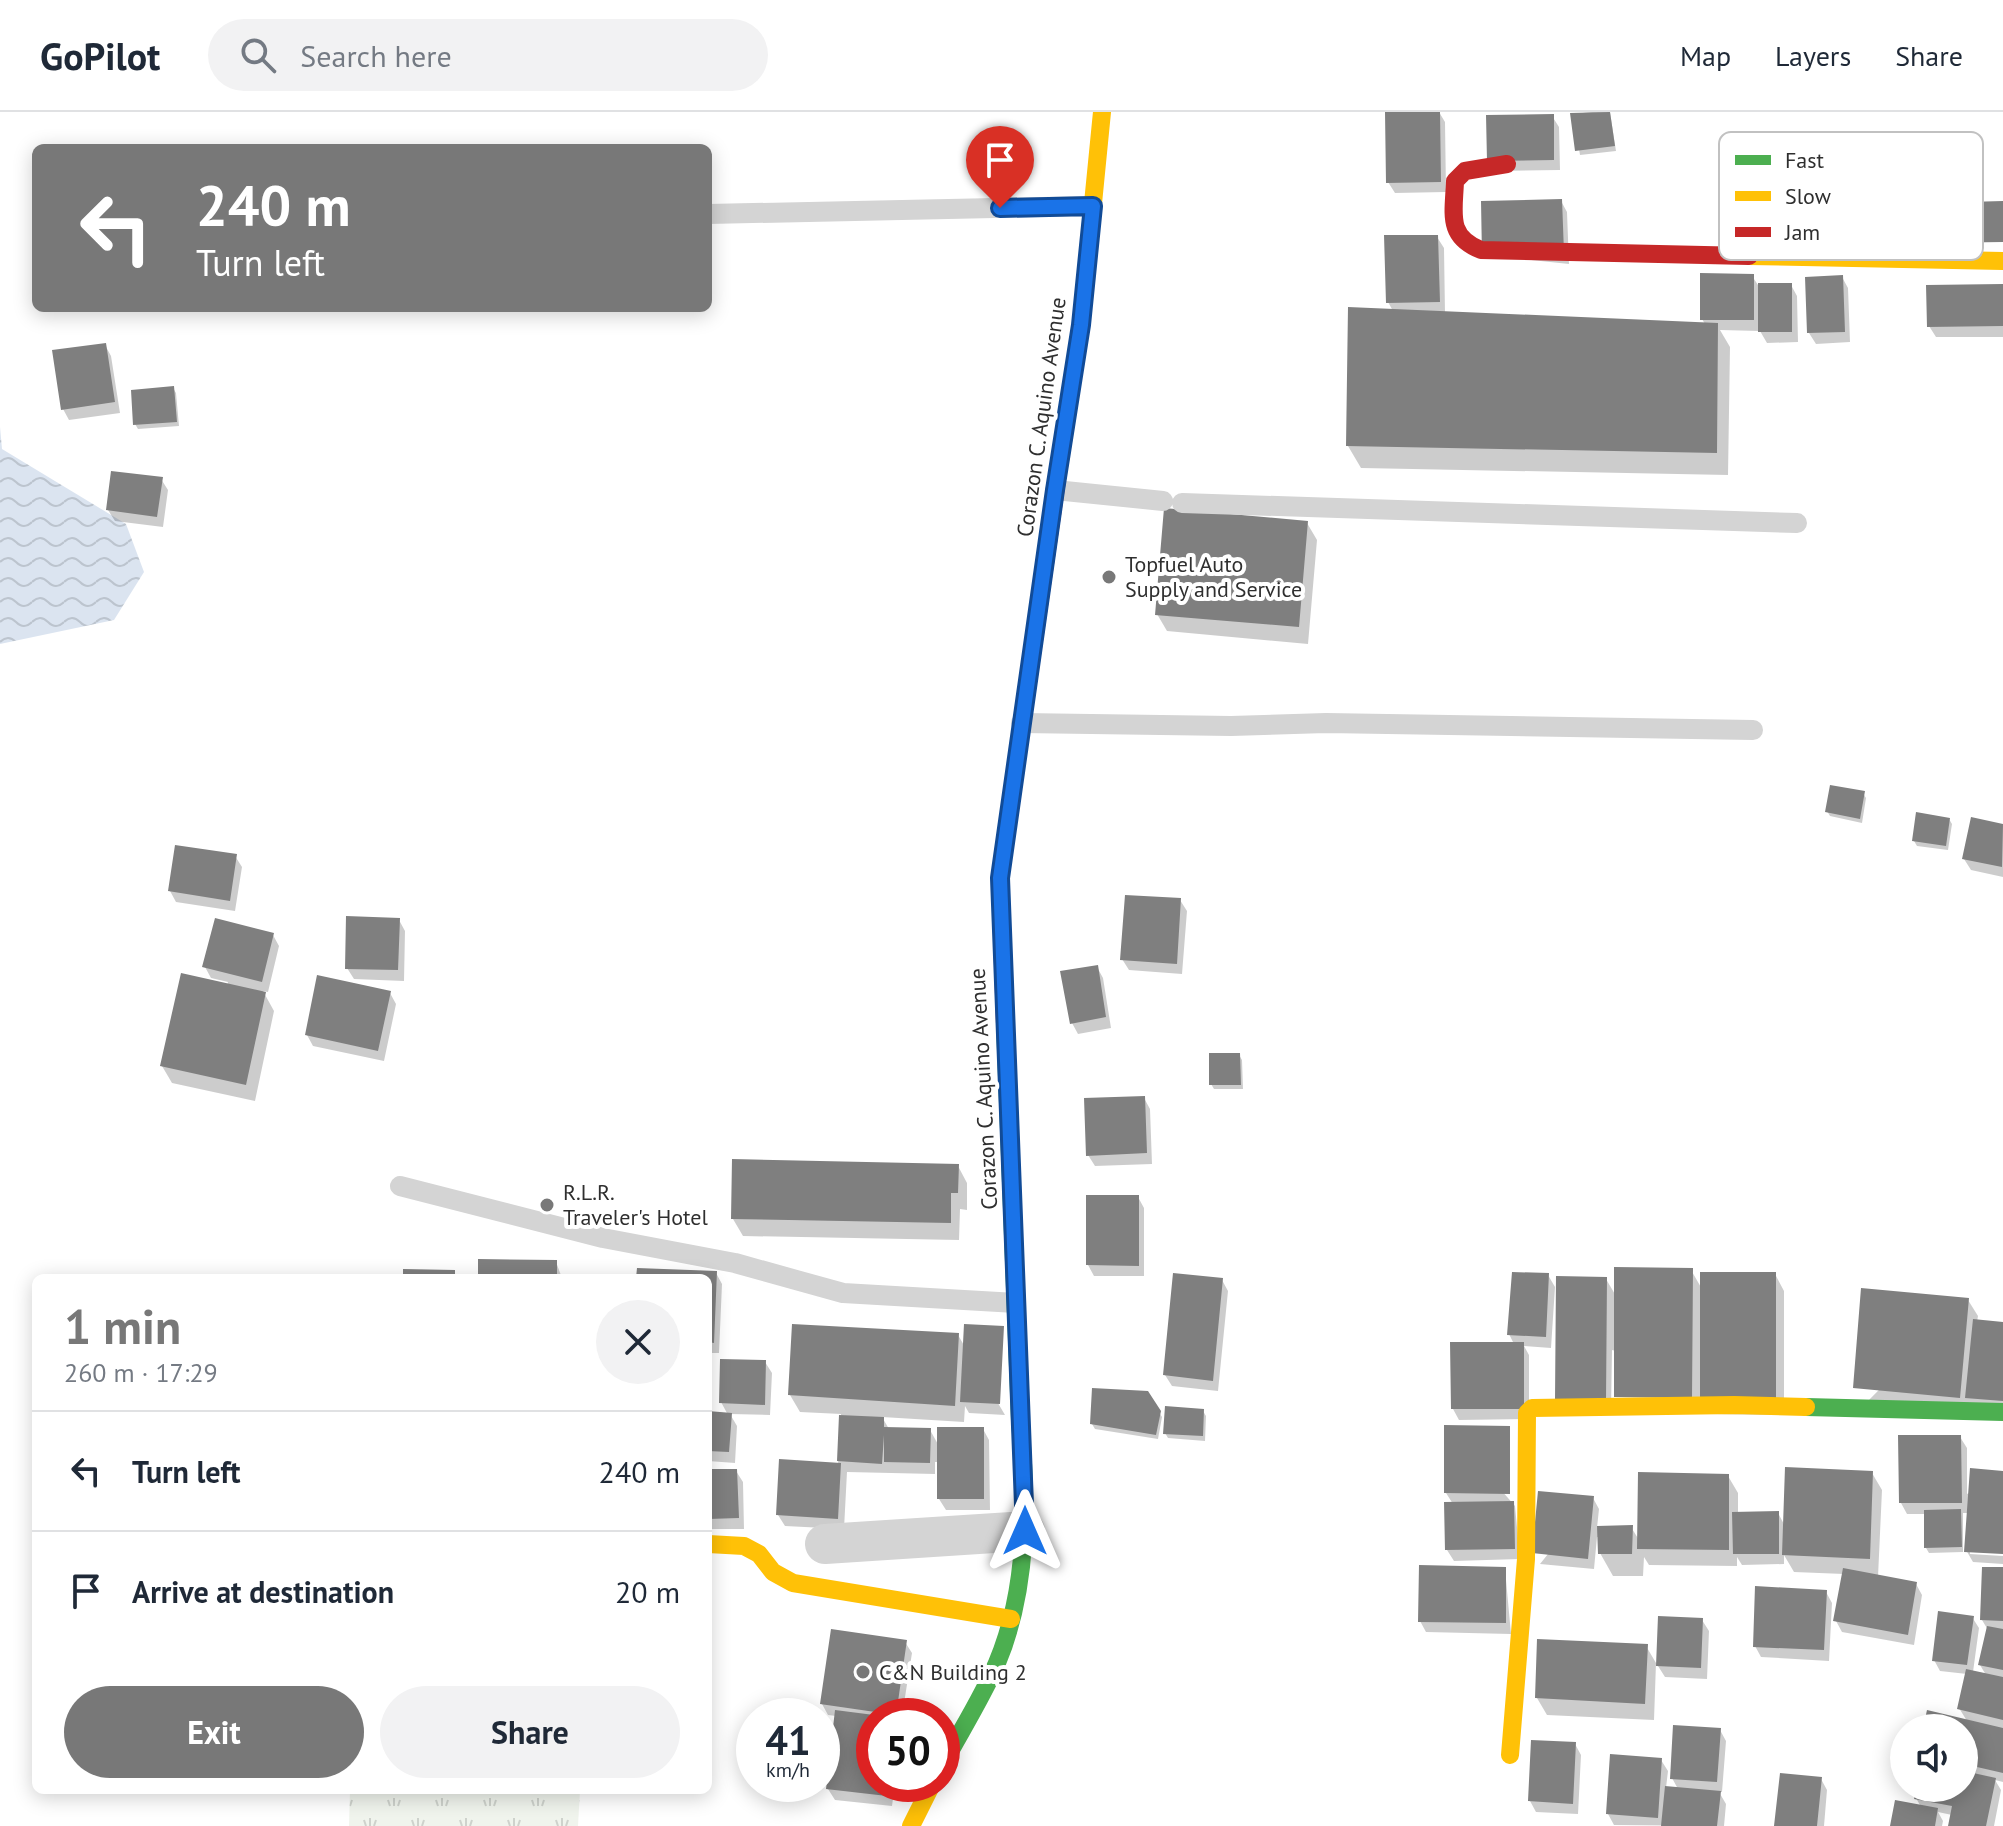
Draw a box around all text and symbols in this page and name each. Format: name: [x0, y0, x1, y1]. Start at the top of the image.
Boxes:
search box: [208, 19, 768, 91]
text: GoPilot: [40, 31, 160, 80]
icon: search: [236, 33, 280, 77]
text: Search here: [300, 36, 452, 75]
text: Map: [1680, 37, 1731, 74]
text: Layers: [1775, 37, 1851, 74]
text: Share: [1895, 37, 1963, 74]
pin: [966, 126, 1034, 208]
legend: [1719, 132, 1983, 260]
icon: arrive: [978, 138, 1022, 182]
text: Fast: [1785, 146, 1825, 174]
text: 240 m: [196, 169, 351, 241]
icon: left: [64, 176, 168, 280]
text: Slow: [1785, 182, 1831, 210]
text: Jam: [1784, 218, 1820, 246]
text: Turn left: [196, 239, 325, 286]
street label: Corazon C. Aquino Avenue: [1010, 295, 1072, 539]
place label: Topfuel Auto Supply and Service: [1125, 550, 1302, 603]
marker: Topfuel Auto Supply and Service: [1100, 568, 1118, 586]
street label: Corazon C. Aquino Avenue: [963, 968, 1003, 1210]
place label: R.L.R. Traveler's Hotel: [563, 1178, 708, 1231]
marker: R.L.R. Traveler's Hotel: [538, 1196, 556, 1214]
text: 1 min: [64, 1295, 181, 1357]
button: close: [596, 1300, 680, 1384]
text: 260 m · 17:29: [64, 1356, 218, 1389]
icon: left: [64, 1449, 108, 1493]
text: Turn left: [132, 1452, 240, 1491]
text: 240 m: [599, 1452, 680, 1491]
position arrow: [983, 1489, 1067, 1573]
icon: arrive: [64, 1569, 108, 1613]
text: Arrive at destination: [132, 1572, 394, 1611]
text: 20 m: [615, 1572, 680, 1611]
place label: C&N Building 2: [879, 1658, 1027, 1686]
marker: C&N Building 2: [854, 1663, 872, 1681]
button: Exit: [64, 1686, 364, 1778]
button: Share: [380, 1686, 680, 1778]
speed limit sign: 50: [856, 1698, 960, 1802]
text: 41: [765, 1714, 811, 1766]
map controls: [1890, 1714, 1978, 1802]
button: sound: [1890, 1714, 1978, 1802]
text: km/h: [766, 1757, 810, 1783]

